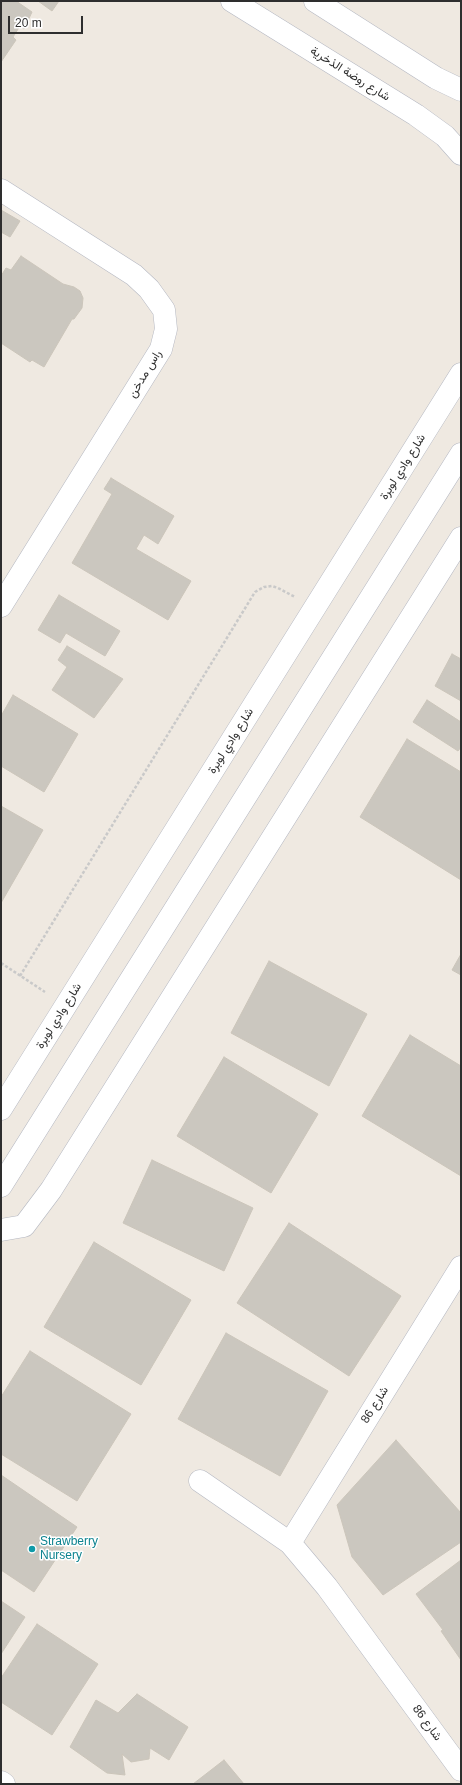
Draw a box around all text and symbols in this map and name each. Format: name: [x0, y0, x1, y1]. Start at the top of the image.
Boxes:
scale bar: [10, 8, 85, 34]
text: 20 m: [15, 16, 42, 30]
street label: شارع روضة الذخرية: [307, 44, 393, 104]
street label: راس مدخن: [125, 348, 165, 400]
street label: شارع وادي لوبرة: [377, 431, 429, 503]
street label: شارع وادي لوبرة: [205, 705, 257, 777]
street label: شارع وادي لوبرة: [33, 980, 85, 1052]
street label: شارع 86: [358, 1384, 392, 1426]
place label: Strawberry Nursery: [40, 1535, 98, 1563]
marker: Strawberry Nursery: [27, 1544, 37, 1554]
street label: شارع 86: [409, 1702, 445, 1744]

